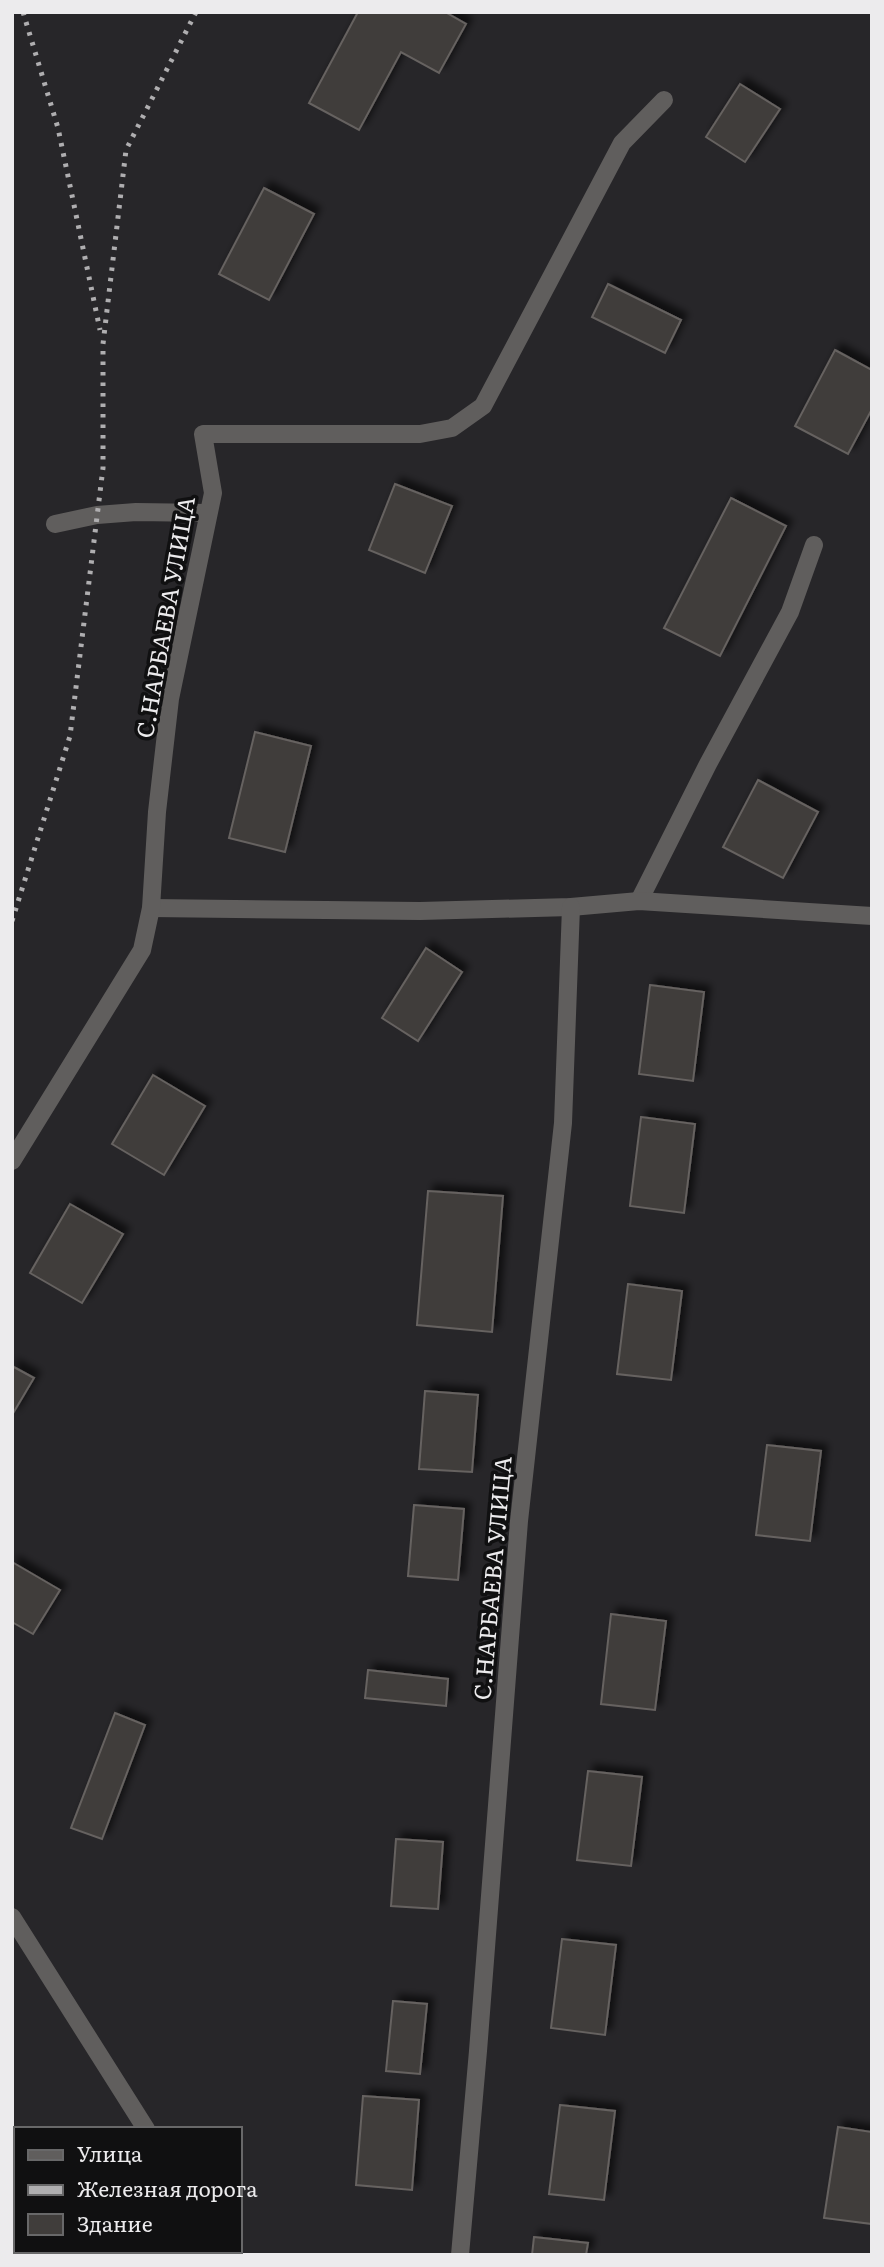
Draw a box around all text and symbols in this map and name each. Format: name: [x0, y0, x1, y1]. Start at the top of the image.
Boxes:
street label: С.НАРБАЕВА УЛИЦА: [126, 493, 202, 740]
street label: С.НАРБАЕВА УЛИЦА: [463, 1454, 519, 1701]
legend: [14, 2127, 242, 2253]
text: Улица: [77, 2137, 143, 2168]
text: Железная дорога: [77, 2172, 258, 2203]
text: Здание: [77, 2207, 153, 2238]

